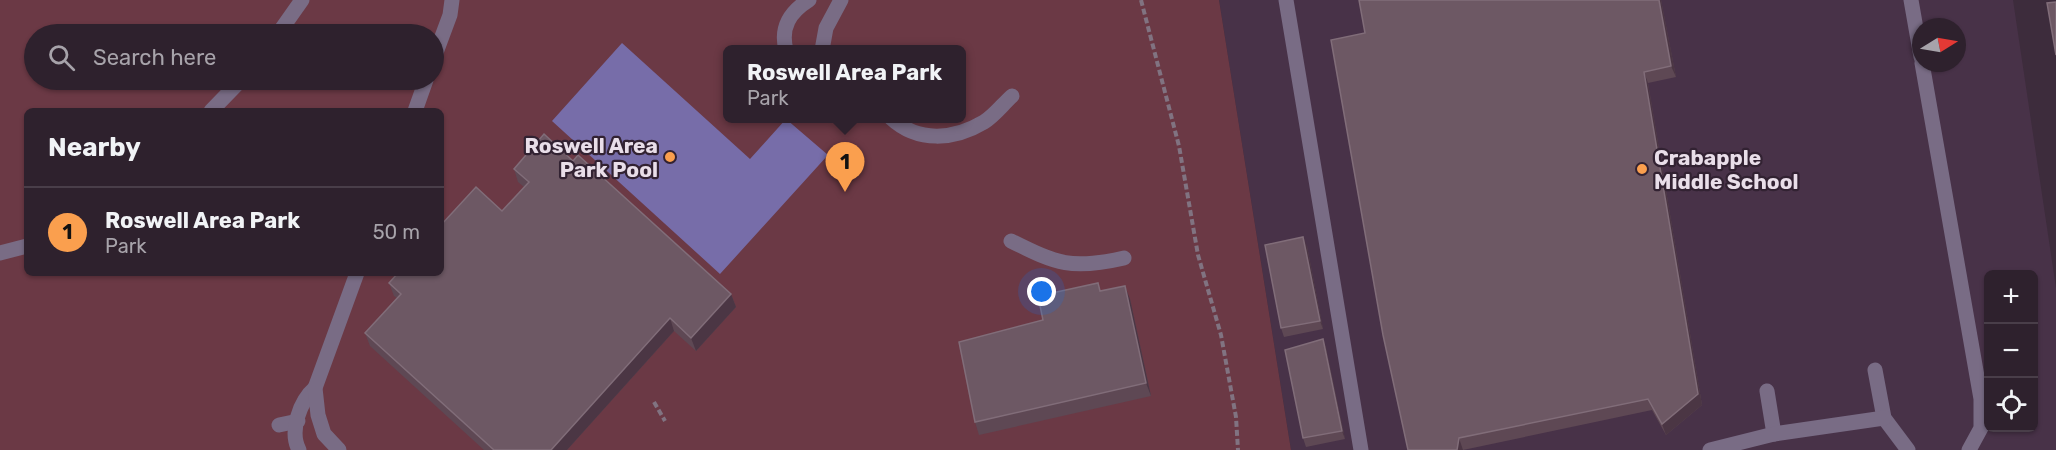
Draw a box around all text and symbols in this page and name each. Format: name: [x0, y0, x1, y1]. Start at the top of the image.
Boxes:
north arrow: [1912, 18, 1966, 72]
search box: [24, 24, 444, 90]
icon: search: [45, 41, 78, 74]
text: Search here: [93, 44, 216, 71]
popup: [723, 45, 966, 123]
text: Roswell Area Park: [747, 59, 942, 86]
text: Park: [747, 86, 789, 110]
text: Nearby: [48, 132, 141, 163]
place label: Roswell Area Park Pool: [524, 133, 658, 182]
pin: 1: [826, 142, 864, 192]
place label: Crabapple Middle School: [1654, 145, 1798, 194]
marker: Roswell Area Park Pool: [663, 150, 677, 164]
marker: Crabapple Middle School: [1635, 162, 1649, 176]
text: Roswell Area Park: [105, 207, 300, 234]
text: 1: [63, 220, 72, 244]
text: 50 m: [373, 220, 420, 244]
text: Park: [105, 234, 147, 258]
map controls: [1984, 270, 2038, 432]
button: +: [1984, 270, 2038, 324]
your location: [1027, 277, 1056, 306]
button: −: [1984, 324, 2038, 378]
button: locate: [1984, 378, 2038, 432]

